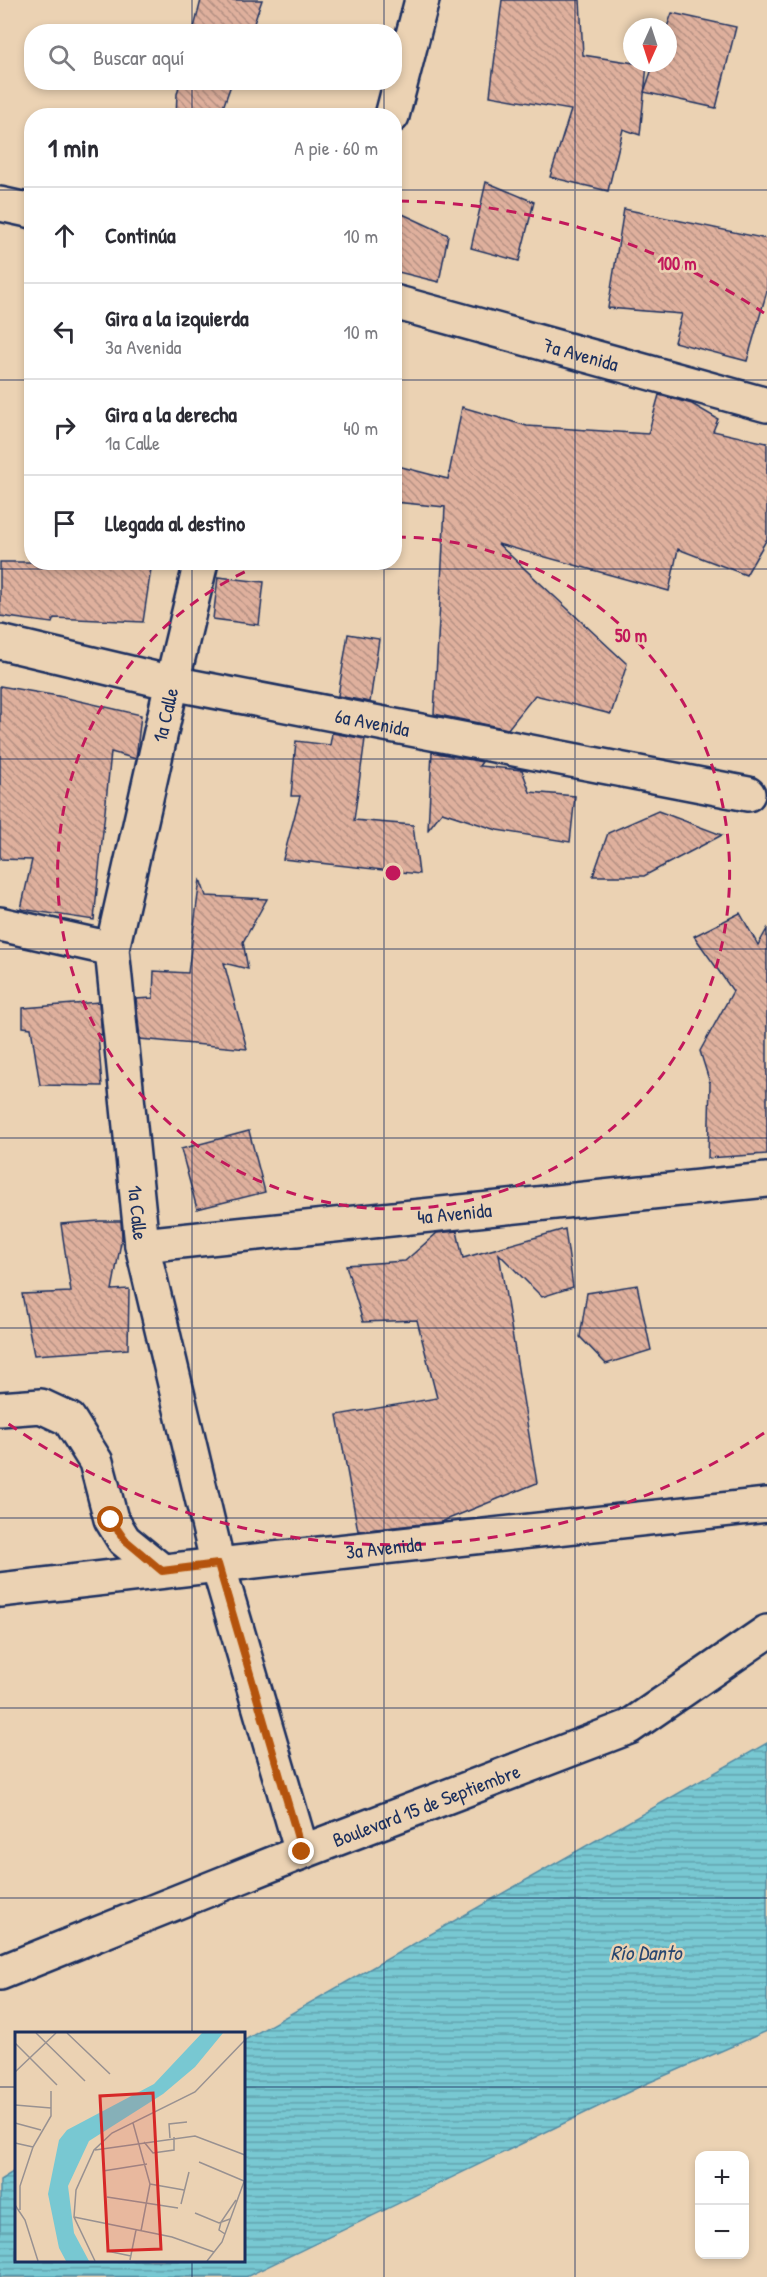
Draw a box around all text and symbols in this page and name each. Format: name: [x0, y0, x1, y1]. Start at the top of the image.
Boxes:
north arrow: [623, 18, 677, 72]
search box: [24, 24, 402, 90]
icon: search: [45, 41, 78, 74]
text: Buscar aquí: [93, 42, 185, 72]
text: 1 min: [48, 130, 99, 165]
text: A pie · 60 m: [294, 134, 378, 161]
icon: ahead: [48, 219, 81, 252]
text: Continúa: [105, 220, 176, 250]
text: 10 m: [344, 222, 378, 249]
text: 100 m: [657, 251, 697, 276]
text: Gira a la izquierda: [105, 303, 249, 333]
icon: left: [48, 315, 81, 348]
text: 10 m: [344, 318, 378, 345]
street label: 7a Avenida: [540, 330, 622, 377]
text: 3a Avenida: [105, 333, 181, 360]
text: Gira a la derecha: [105, 399, 237, 429]
icon: right: [48, 411, 81, 444]
text: 40 m: [343, 414, 378, 441]
text: 1a Calle: [105, 429, 160, 456]
icon: arrive: [48, 507, 81, 540]
text: Llegada al destino: [105, 508, 245, 538]
text: 50 m: [615, 623, 647, 648]
street label: 1a Calle: [146, 685, 184, 745]
street label: 6a Avenida: [333, 701, 412, 742]
centre of rings: [383, 863, 403, 883]
street label: 1a Calle: [122, 1184, 155, 1241]
street label: 4a Avenida: [416, 1195, 493, 1230]
route start: [97, 1506, 123, 1532]
street label: 3a Avenida: [344, 1529, 423, 1564]
street label: Boulevard 15 de Septiembre: [328, 1757, 524, 1853]
route end: [288, 1838, 314, 1864]
water label: Río Danto: [611, 1938, 683, 1967]
inset map: [15, 2032, 244, 2262]
map controls: [695, 2151, 749, 2259]
button: +: [695, 2151, 749, 2205]
button: −: [695, 2205, 749, 2259]

